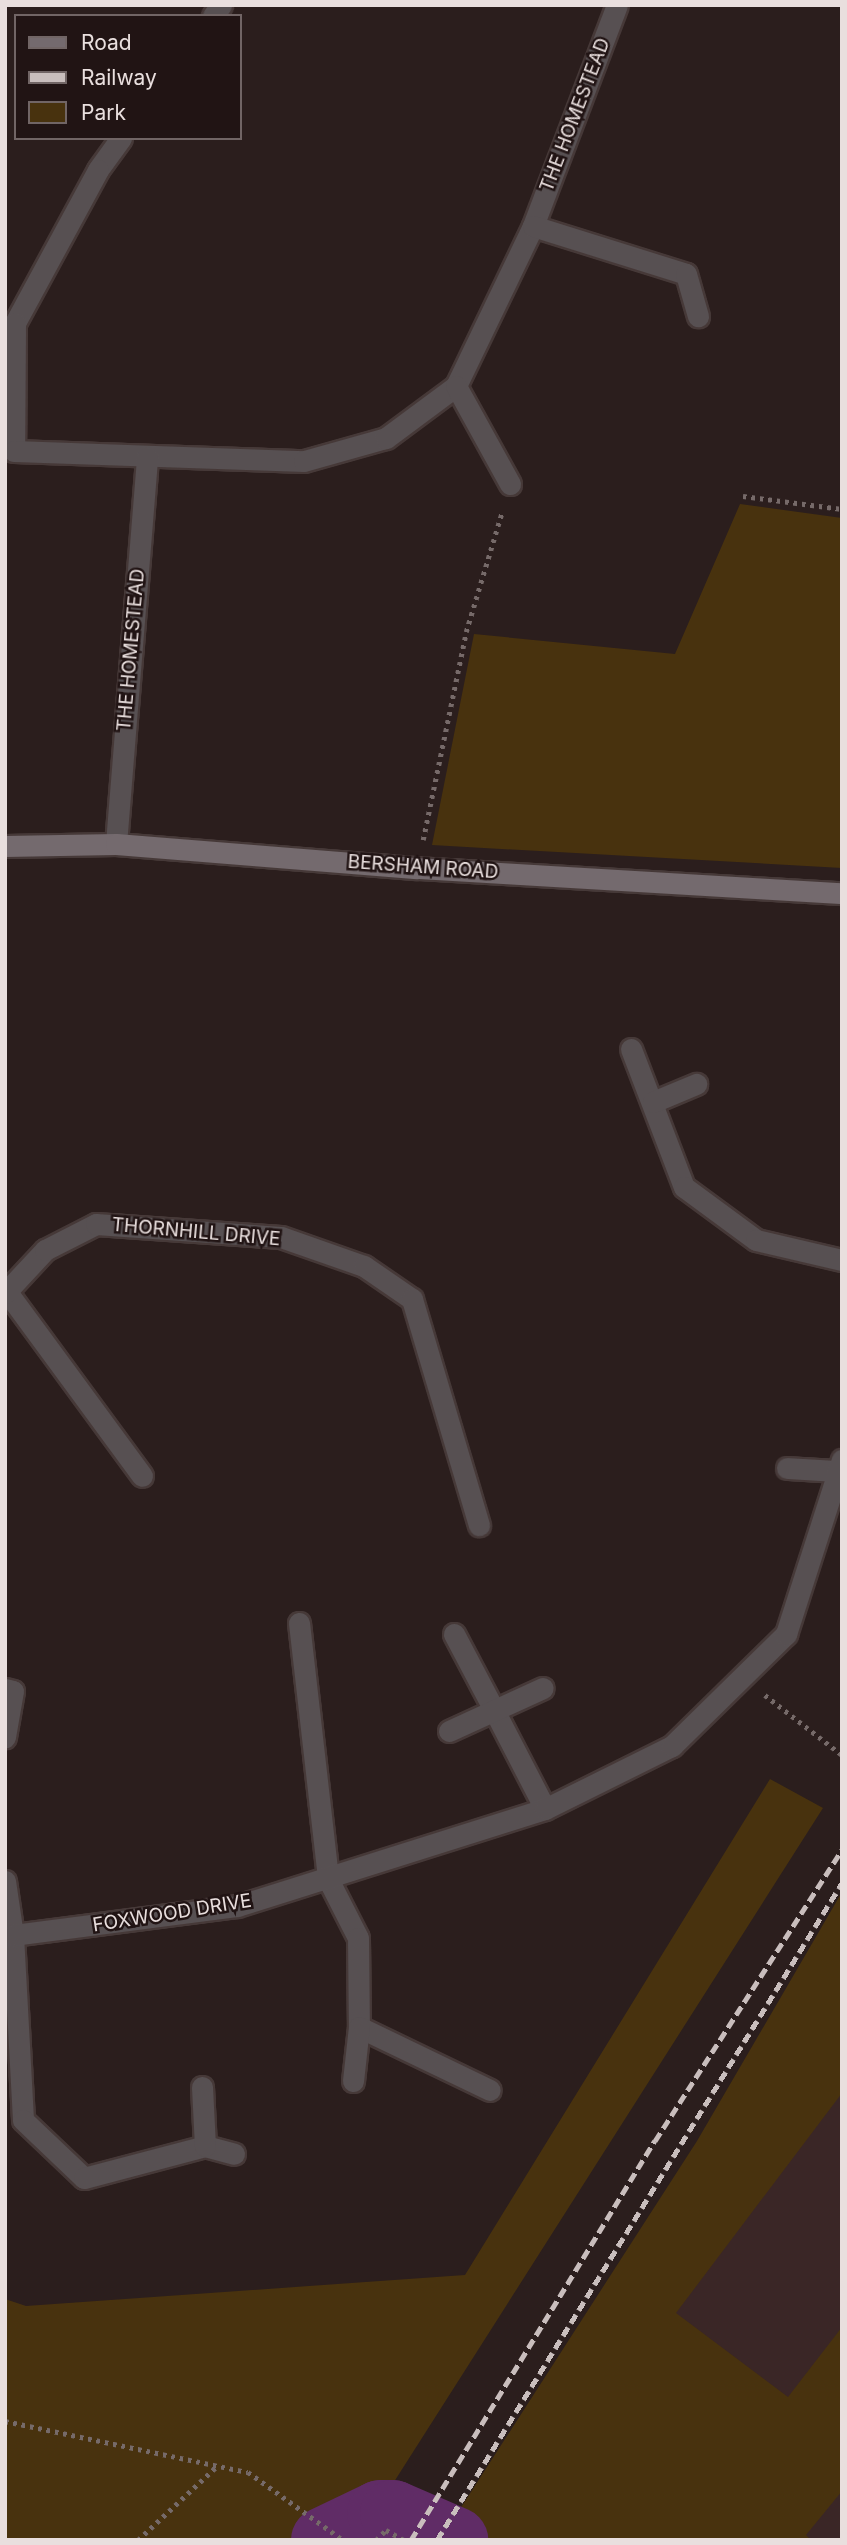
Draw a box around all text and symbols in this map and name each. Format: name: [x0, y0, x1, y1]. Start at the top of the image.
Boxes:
legend: [14, 14, 242, 140]
text: Road: [81, 30, 132, 55]
street label: THE HOMESTEAD: [535, 35, 615, 195]
text: Railway: [81, 65, 157, 90]
text: Park: [81, 100, 126, 125]
street label: THE HOMESTEAD: [113, 568, 149, 732]
street label: BERSHAM ROAD: [347, 850, 499, 884]
street label: THORNHILL DRIVE: [111, 1213, 281, 1251]
street label: FOXWOOD DRIVE: [91, 1889, 253, 1937]

